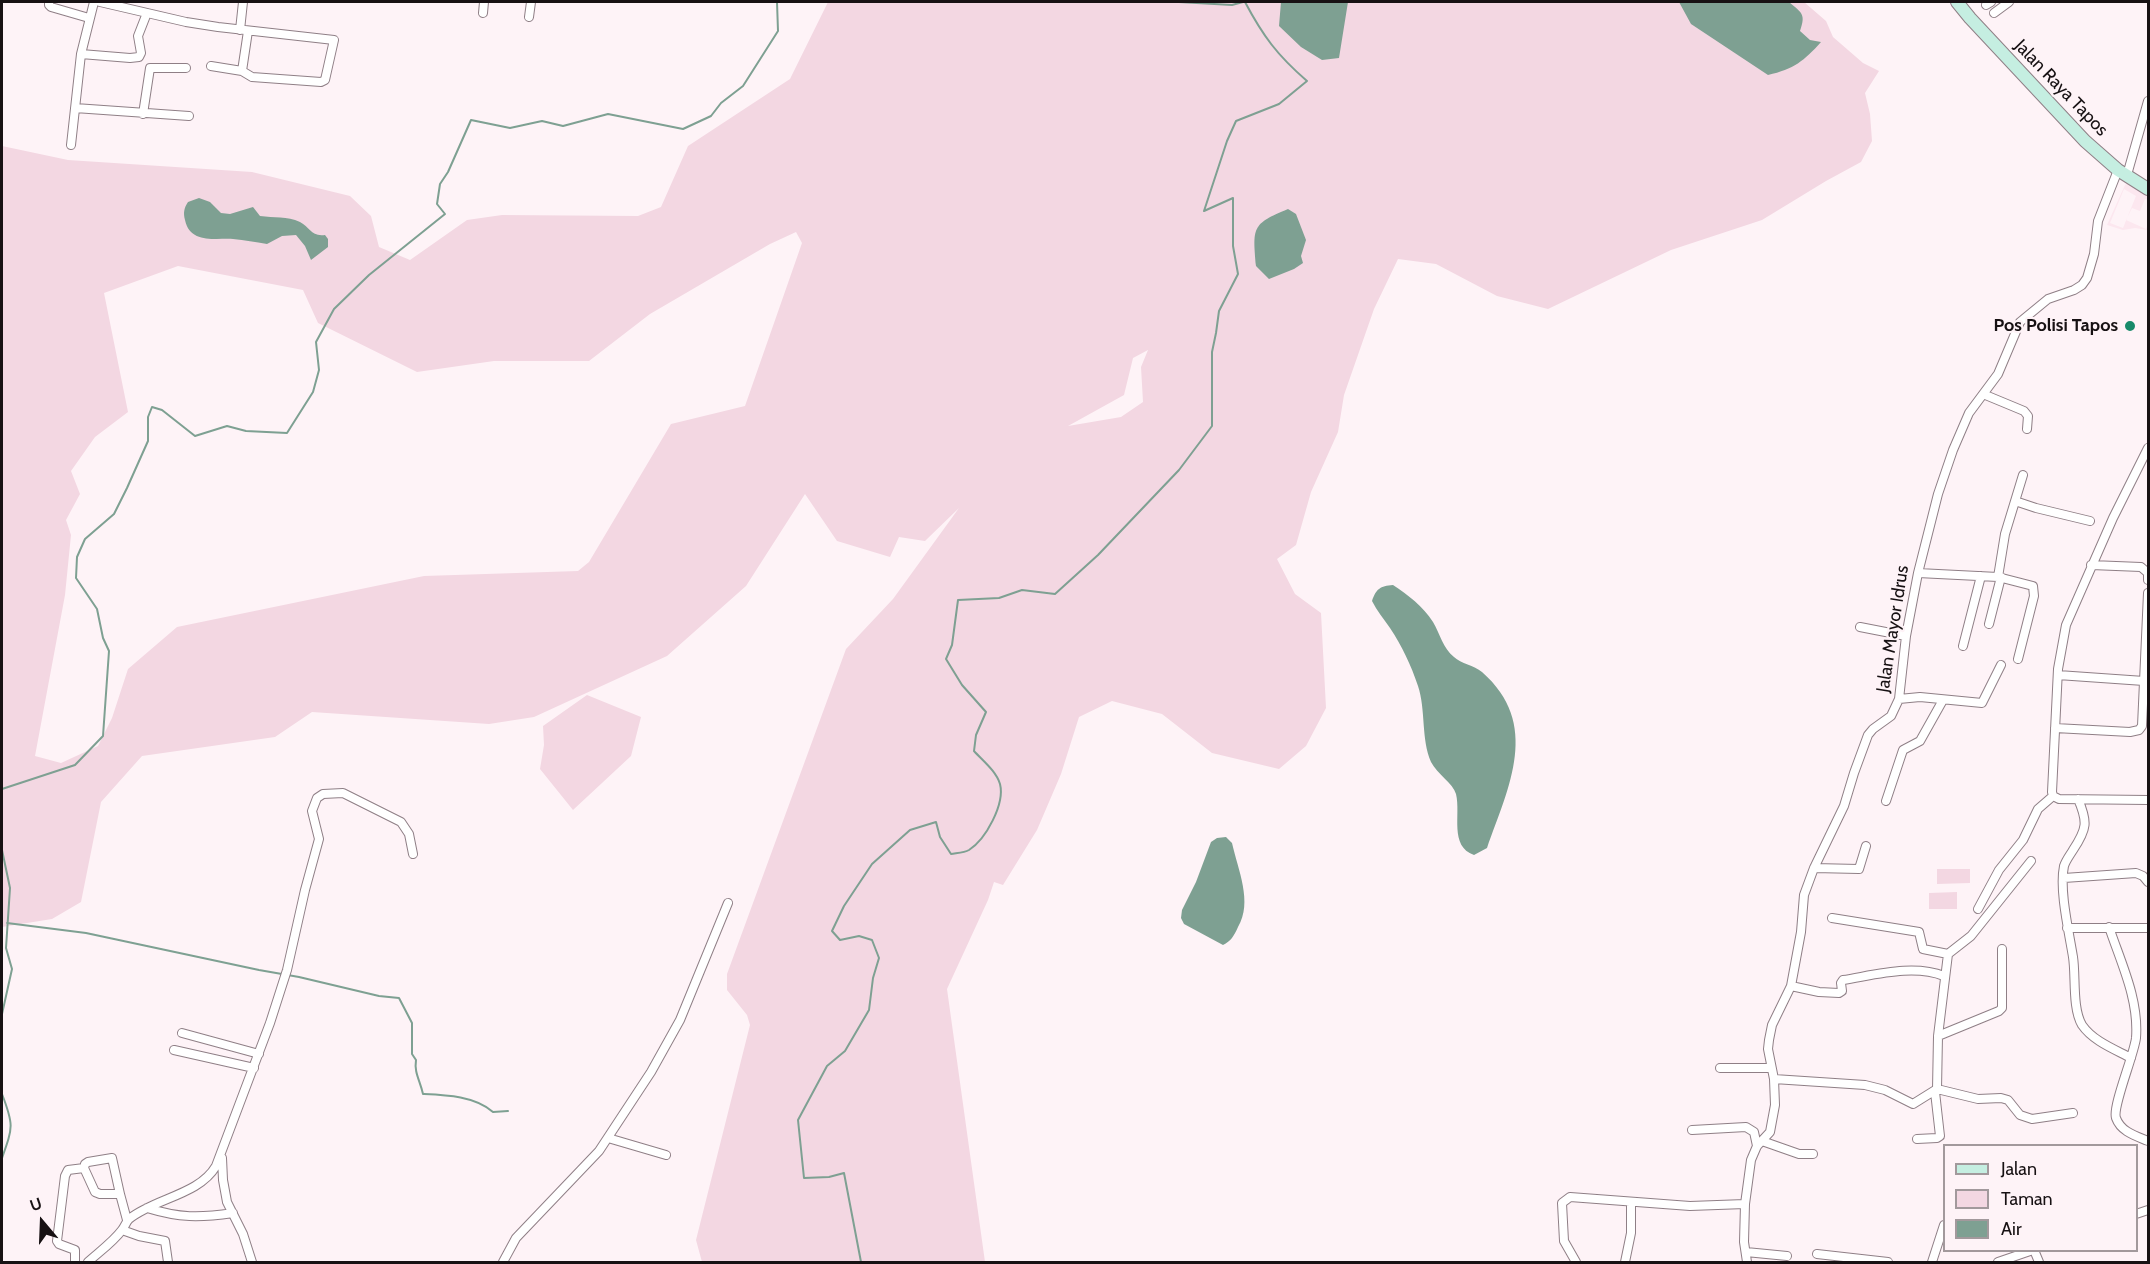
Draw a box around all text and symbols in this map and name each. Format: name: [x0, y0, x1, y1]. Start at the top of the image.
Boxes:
street label: Jalan Raya Tapos: [2010, 35, 2112, 141]
place label: Pos Polisi Tapos: [1994, 315, 2118, 337]
marker: Pos Polisi Tapos: [2123, 319, 2137, 333]
street label: Jalan Mayor Idrus: [1872, 564, 1914, 694]
legend: [1943, 1144, 2138, 1252]
text: Jalan: [2001, 1158, 2037, 1180]
text: Taman: [2001, 1188, 2053, 1210]
north arrow: [12, 1192, 72, 1252]
text: U: [27, 1194, 45, 1215]
text: Air: [2001, 1218, 2022, 1240]

